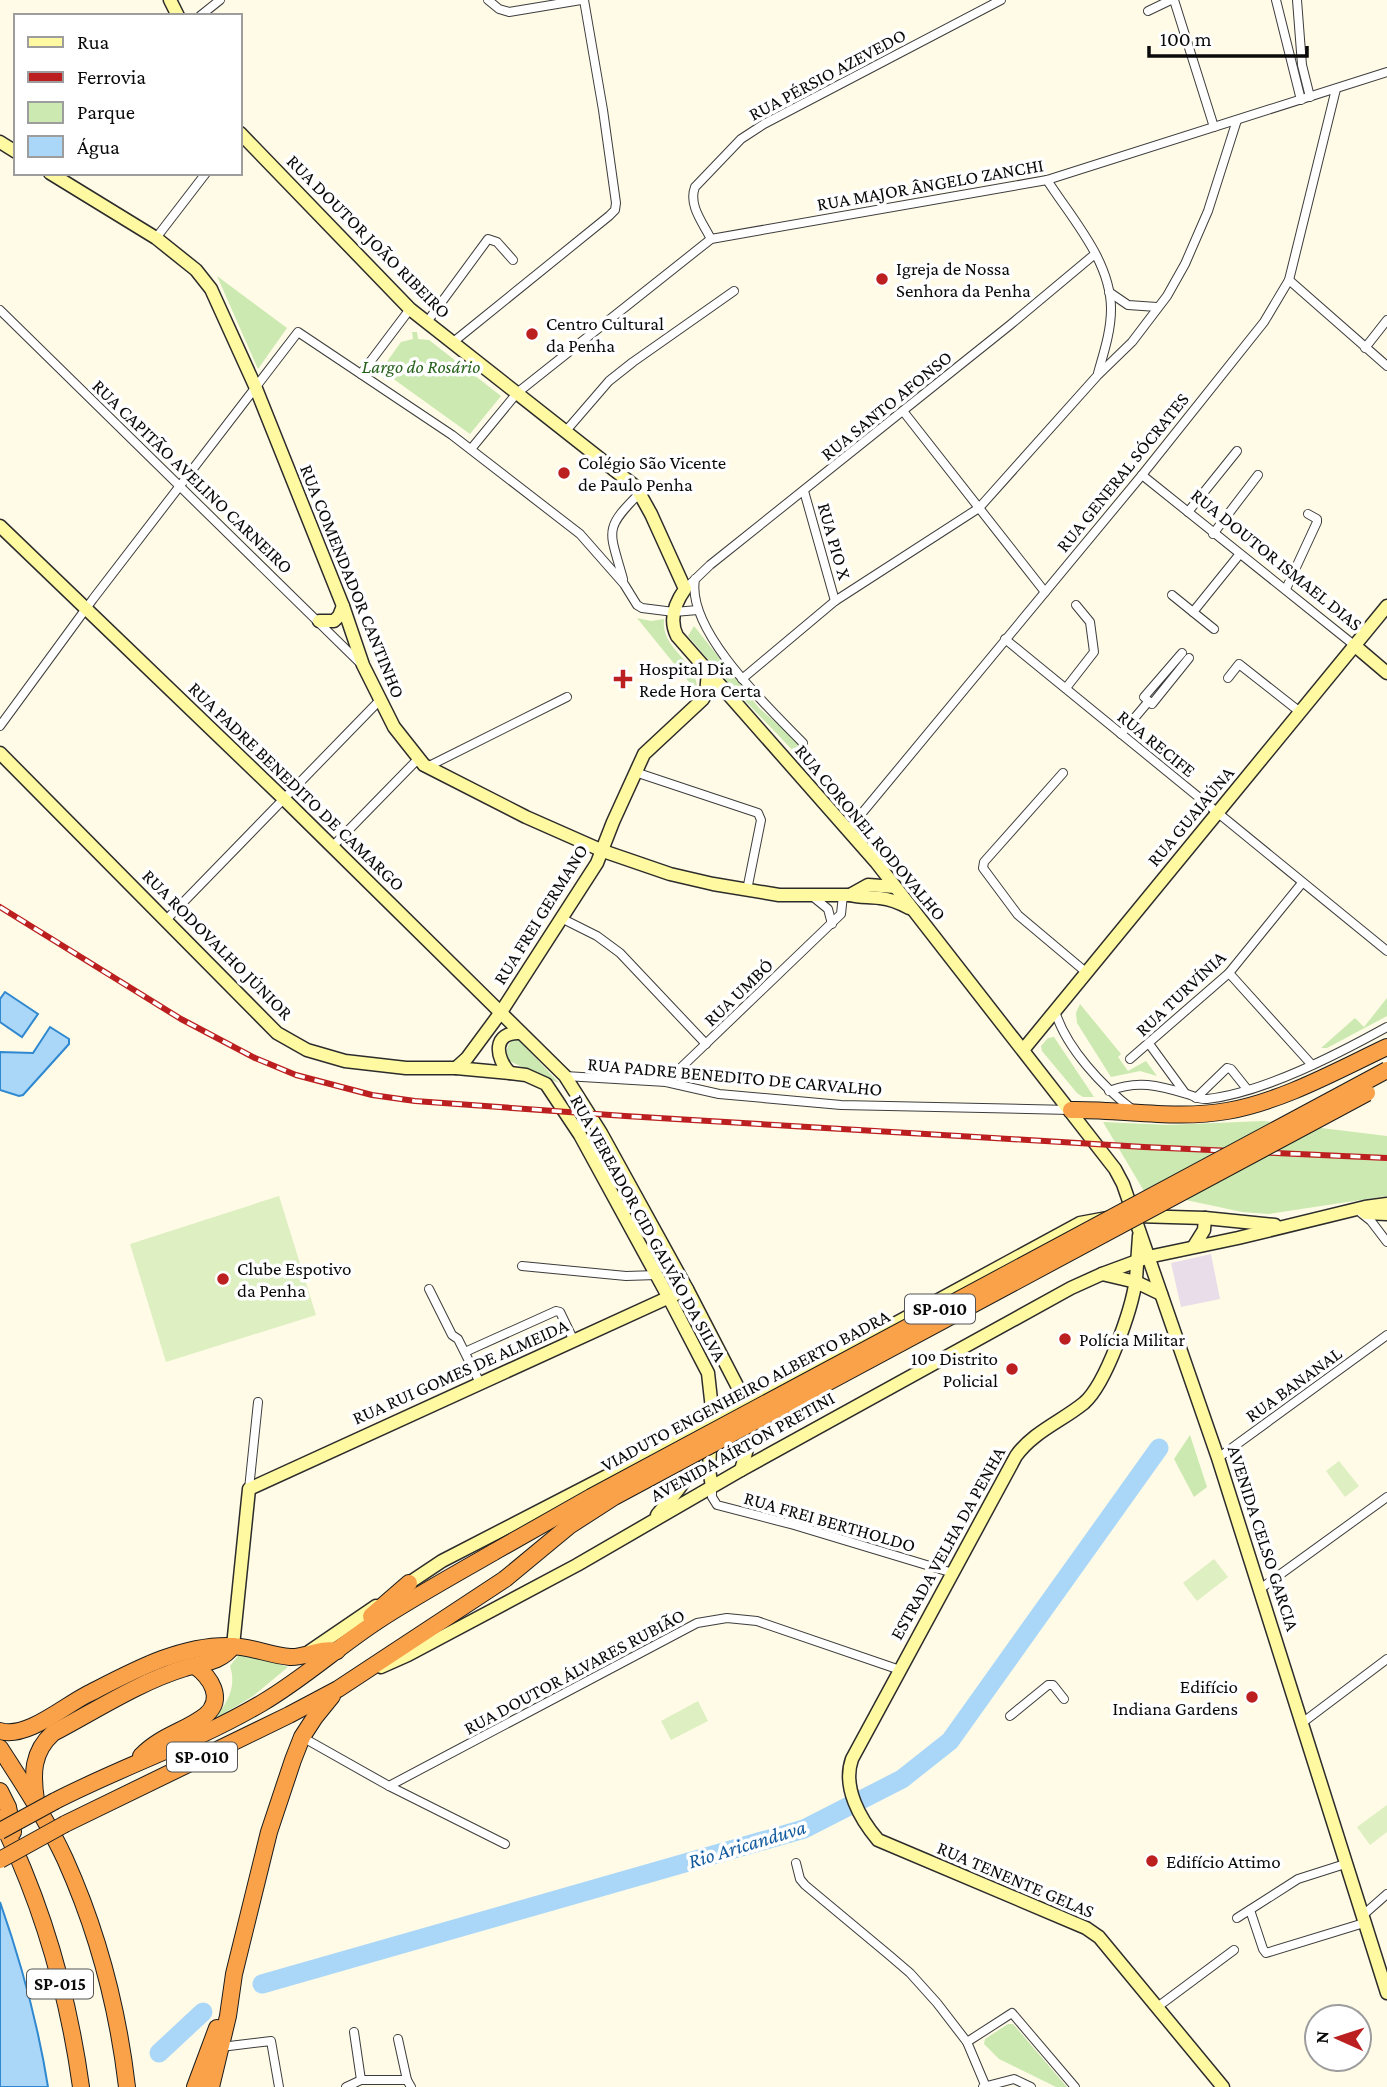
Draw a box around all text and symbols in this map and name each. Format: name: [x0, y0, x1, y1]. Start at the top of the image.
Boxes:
legend: [14, 14, 242, 175]
scale bar: [1149, 14, 1306, 58]
street label: RUA PÉRSIO AZEVEDO: [745, 24, 909, 125]
text: 100 m: [1160, 27, 1212, 51]
text: Rua: [77, 30, 110, 54]
text: Ferrovia: [77, 65, 146, 89]
text: Parque: [77, 100, 135, 124]
text: Água: [77, 135, 120, 159]
street label: RUA DOUTOR JOÃO RIBEIRO: [283, 150, 455, 322]
street label: RUA MAJOR ÂNGELO ZANCHI: [815, 154, 1045, 215]
place label: Igreja de Nossa Senhora da Penha: [896, 258, 1031, 301]
marker: Igreja de Nossa Senhora da Penha: [874, 271, 890, 287]
place label: Centro Cultural da Penha: [546, 313, 664, 356]
marker: Centro Cultural da Penha: [524, 326, 540, 342]
street label: RUA SANTO AFONSO: [817, 346, 956, 465]
park label: Largo do Rosário: [362, 356, 480, 377]
street label: RUA CAPITÃO AVELINO CARNEIRO: [88, 375, 297, 578]
street label: RUA GENERAL SÓCRATES: [1052, 389, 1193, 556]
place label: Colégio São Vicente de Paulo Penha: [578, 452, 726, 495]
street label: RUA COMENDADOR CANTINHO: [296, 461, 409, 701]
marker: Colégio São Vicente de Paulo Penha: [556, 465, 572, 481]
street label: RUA DOUTOR ISMAEL DIAS: [1187, 484, 1366, 635]
street label: RUA PIO X: [814, 500, 856, 582]
place label: Hospital Dia Rede Hora Certa: [639, 658, 762, 701]
marker: Hospital Dia Rede Hora Certa: [613, 669, 633, 689]
street label: RUA PADRE BENEDITO DE CAMARGO: [184, 677, 409, 895]
street label: RUA RECIFE: [1114, 706, 1200, 781]
street label: RUA CORONEL RODOVALHO: [791, 740, 950, 925]
street label: RUA GUAIAÚNA: [1143, 762, 1238, 870]
street label: RUA FREI GERMANO: [489, 840, 592, 988]
street label: RUA RODOVALHO JÚNIOR: [138, 865, 297, 1024]
street label: RUA TURVÍNIA: [1131, 946, 1230, 1040]
street label: RUA UMBÓ: [699, 954, 777, 1030]
street label: RUA PADRE BENEDITO DE CARVALHO: [587, 1053, 883, 1100]
street label: RUA VEREADOR CID GALVÃO DA SILVA: [566, 1091, 731, 1365]
place label: Clube Espotivo da Penha: [237, 1258, 351, 1301]
marker: Clube Espotivo da Penha: [215, 1271, 231, 1287]
road number: SP-010: [905, 1294, 975, 1324]
street label: VIADUTO ENGENHEIRO ALBERTO BADRA: [597, 1305, 893, 1476]
street label: RUA RUI GOMES DE ALMEIDA: [349, 1314, 571, 1429]
place label: Polícia Militar: [1079, 1329, 1185, 1350]
marker: Polícia Militar: [1057, 1331, 1073, 1347]
street label: RUA BANANAL: [1241, 1342, 1346, 1426]
place label: 10º Distrito Policial: [911, 1348, 998, 1391]
marker: 10º Distrito Policial: [1004, 1361, 1020, 1377]
street label: AVENIDA AÍRTON PRETINI: [647, 1387, 838, 1506]
street label: ESTRADA VELHA DA PENHA: [886, 1443, 1009, 1643]
street label: AVENIDA CELSO GARCIA: [1224, 1443, 1304, 1634]
street label: RUA FREI BERTHOLDO: [742, 1487, 918, 1556]
street label: RUA DOUTOR ÁLVARES RUBIÃO: [460, 1604, 688, 1739]
place label: Edifício Indiana Gardens: [1113, 1676, 1238, 1719]
marker: Edifício Indiana Gardens: [1244, 1689, 1260, 1705]
road number: SP-010: [167, 1742, 237, 1772]
water label: Rio Aricanduva: [685, 1815, 809, 1873]
street label: RUA TENENTE GELAS: [934, 1837, 1097, 1922]
place label: Edifício Attimo: [1166, 1851, 1281, 1872]
marker: Edifício Attimo: [1144, 1853, 1160, 1869]
road number: SP-015: [27, 1970, 93, 1998]
north arrow: [1303, 2003, 1373, 2073]
text: N: [1311, 2030, 1332, 2044]

